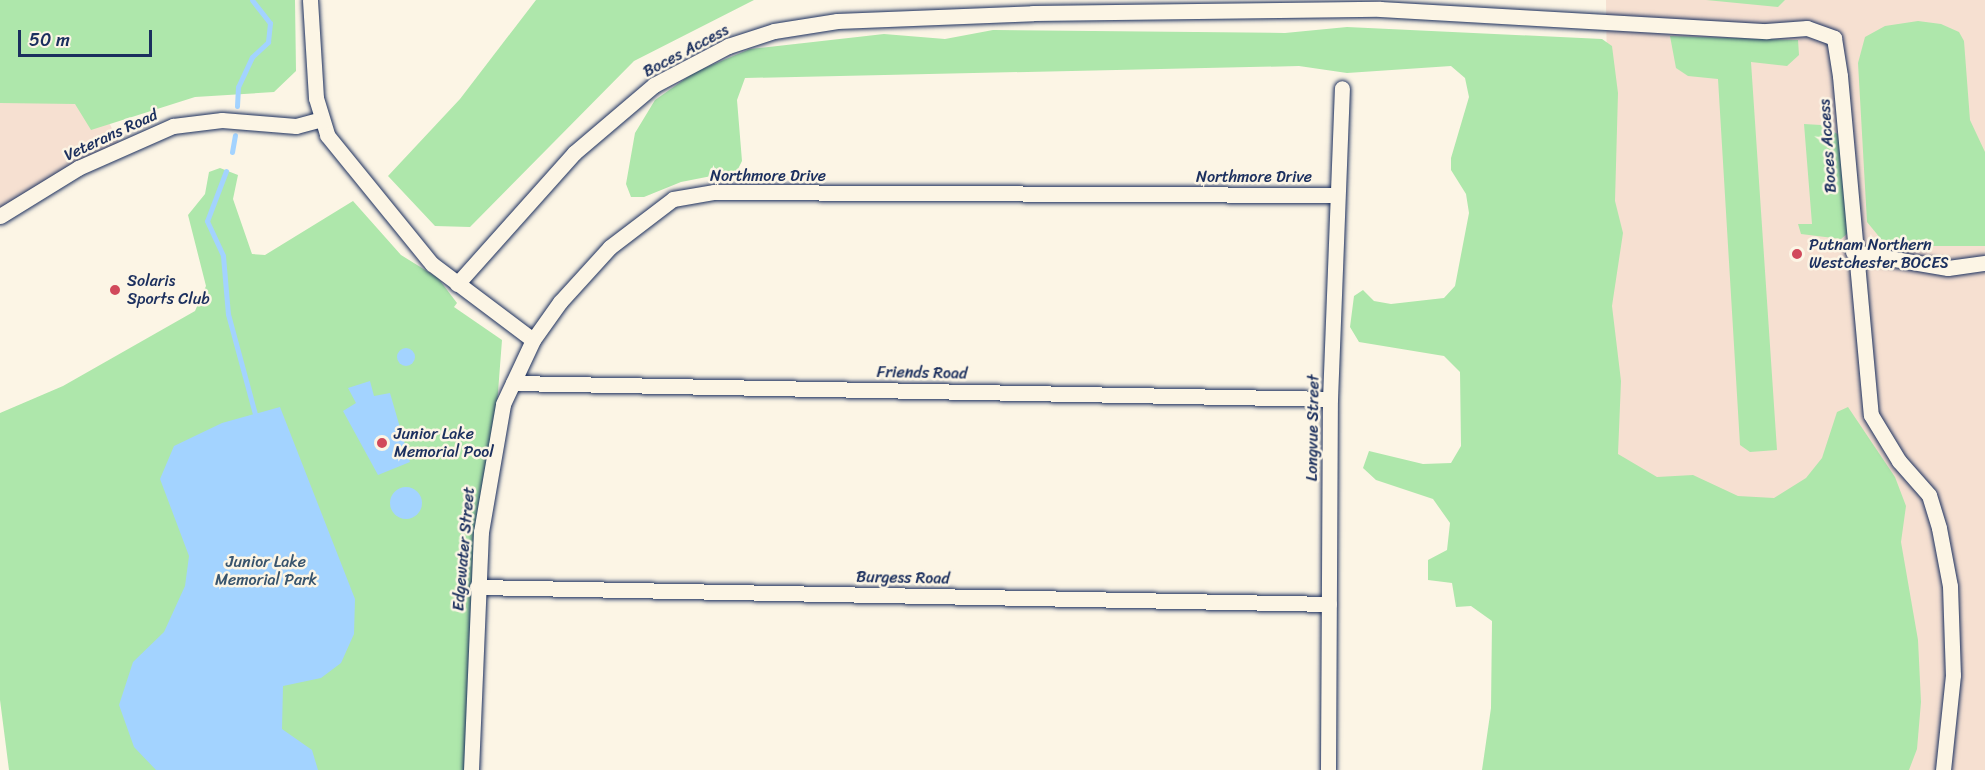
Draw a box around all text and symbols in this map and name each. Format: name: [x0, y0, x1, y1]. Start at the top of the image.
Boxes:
scale bar: [21, 18, 154, 56]
street label: Boces Access: [640, 20, 732, 82]
text: 50 m: [29, 24, 70, 56]
street label: Boces Access: [1815, 98, 1841, 194]
street label: Veterans Road: [61, 105, 161, 165]
street label: Northmore Drive: [710, 166, 826, 186]
street label: Northmore Drive: [1196, 167, 1312, 187]
place label: Putnam Northern Westchester BOCES: [1809, 235, 1949, 273]
marker: Putnam Northern Westchester BOCES: [1790, 247, 1804, 261]
place label: Solaris Sports Club: [127, 271, 210, 309]
marker: Solaris Sports Club: [108, 283, 122, 297]
street label: Friends Road: [876, 363, 968, 383]
street label: Longvue Street: [1302, 375, 1324, 481]
place label: Junior Lake Memorial Pool: [394, 424, 494, 462]
marker: Junior Lake Memorial Pool: [375, 436, 389, 450]
street label: Edgewater Street: [449, 486, 479, 612]
park label: Junior Lake Memorial Park: [215, 552, 317, 590]
street label: Burgess Road: [856, 568, 950, 588]

